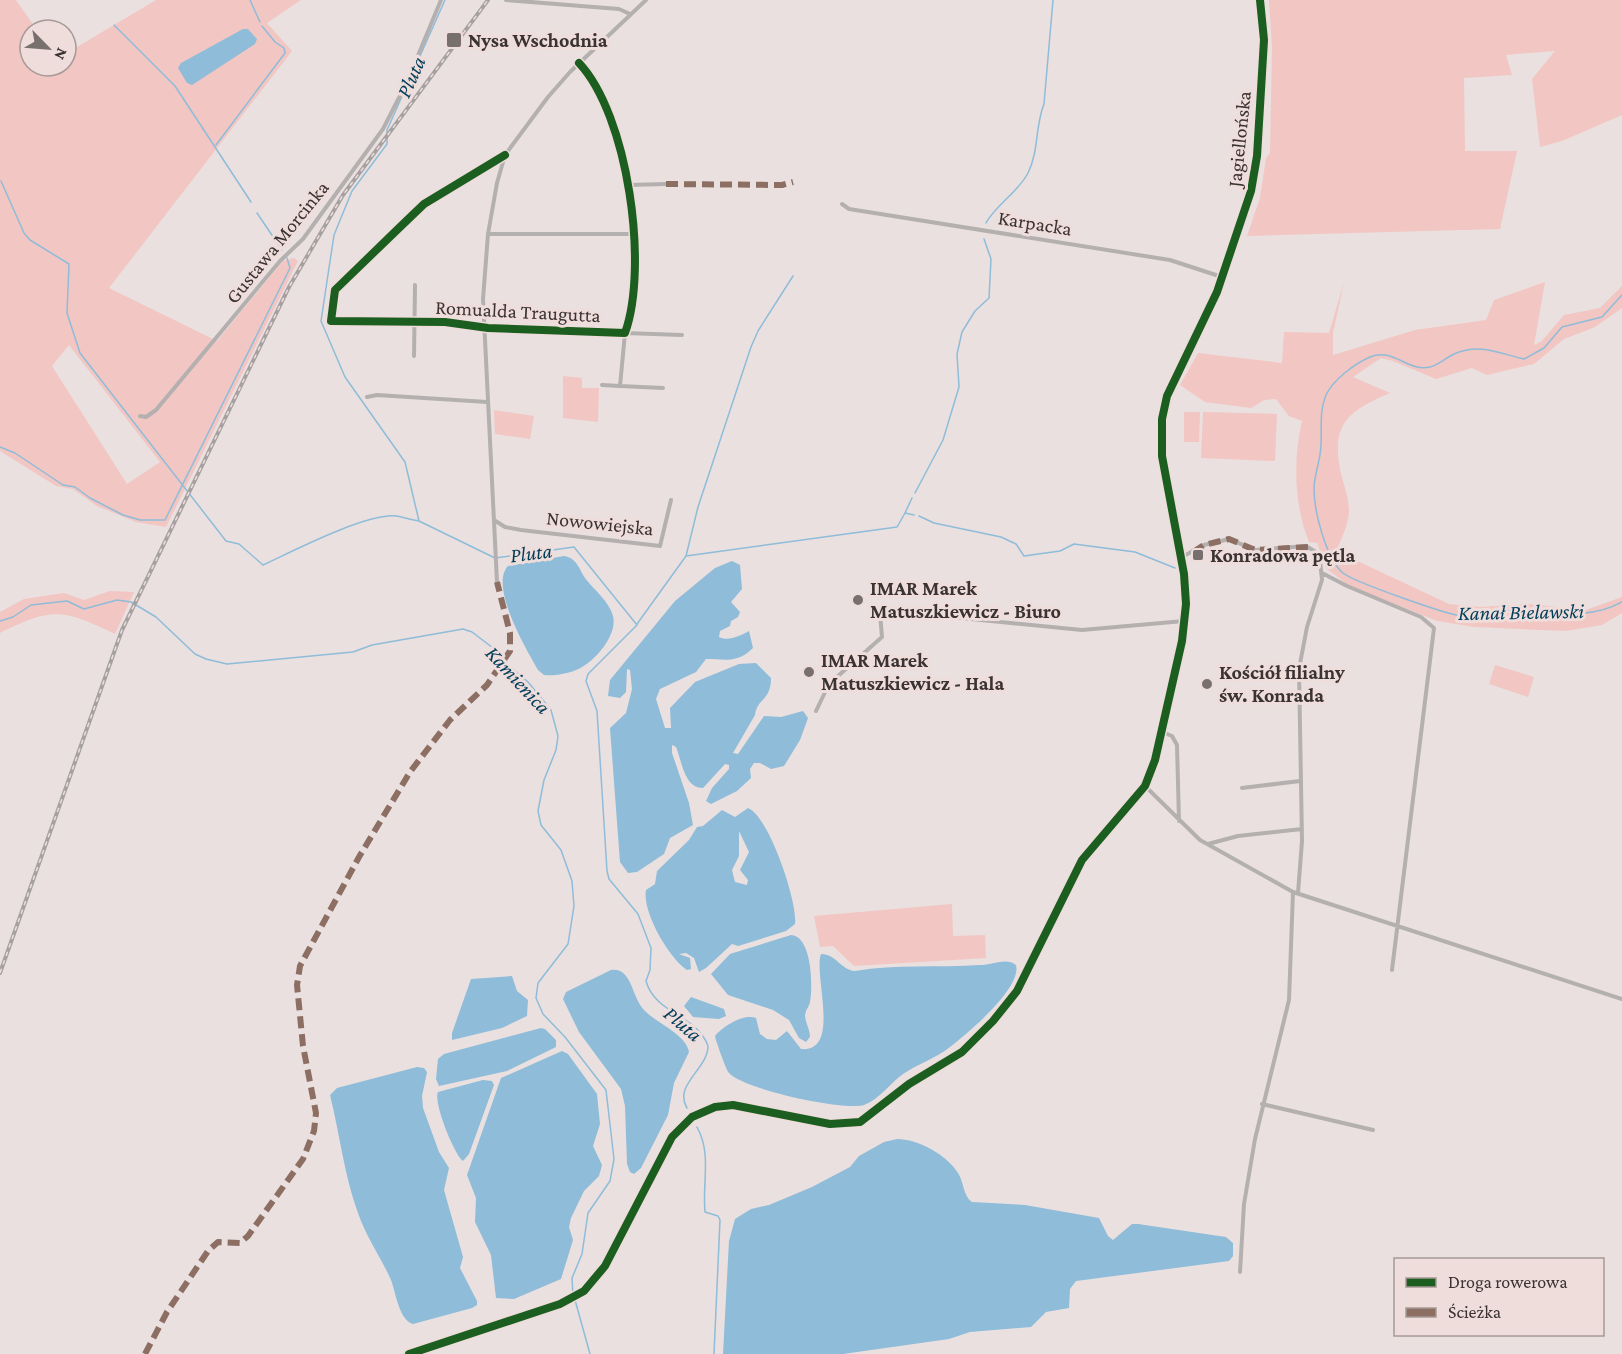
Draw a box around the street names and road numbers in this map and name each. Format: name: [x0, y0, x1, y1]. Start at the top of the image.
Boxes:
street label: Jagiellońska: [1223, 90, 1256, 190]
street label: Gustawa Morcinka: [221, 177, 333, 307]
street label: Karpacka: [996, 206, 1073, 241]
street label: Romualda Traugutta: [435, 296, 601, 327]
street label: Nowowiejska: [545, 506, 655, 541]

